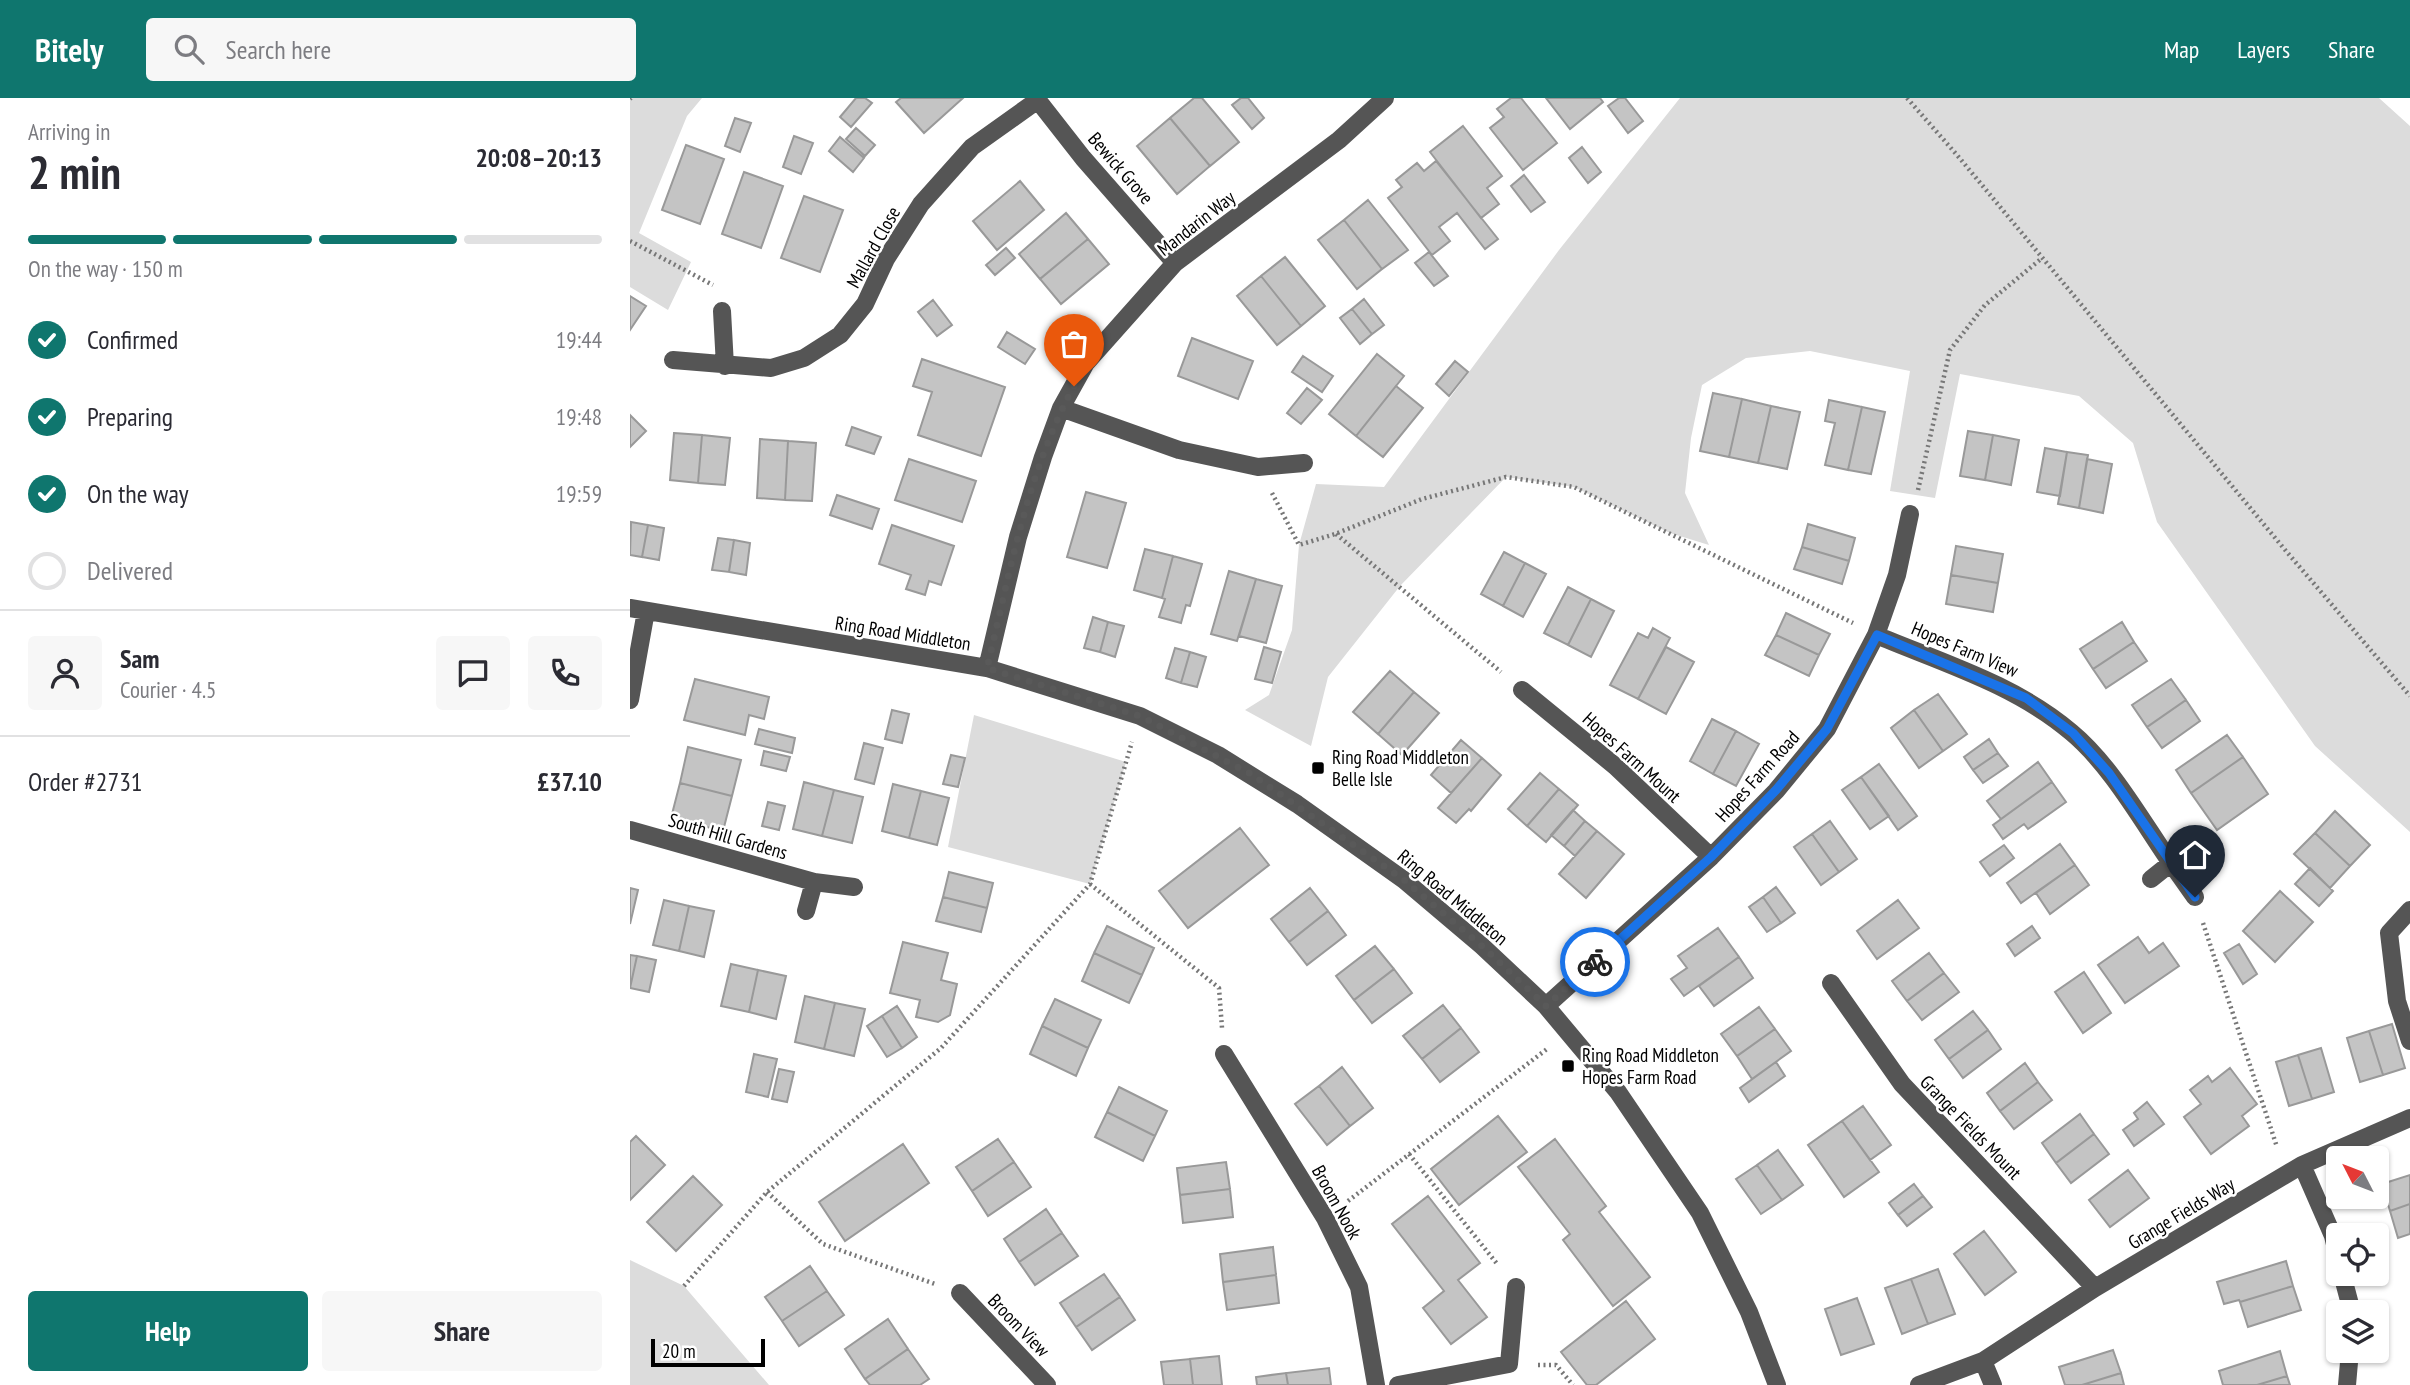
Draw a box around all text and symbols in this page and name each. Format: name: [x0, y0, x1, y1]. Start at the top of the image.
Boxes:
search box: [146, 18, 636, 81]
text: Bitely: [35, 28, 104, 71]
icon: search: [170, 30, 208, 68]
text: Search here: [226, 33, 331, 66]
text: Map: [2164, 34, 2199, 65]
text: Layers: [2237, 34, 2290, 65]
text: Share: [2328, 34, 2375, 65]
text: Arriving in: [28, 117, 110, 146]
street label: Bewick Grove: [1083, 127, 1159, 209]
text: 20:08–20:13: [475, 141, 602, 174]
text: 2 min: [28, 142, 121, 202]
street label: Mandarin Way: [1152, 185, 1240, 261]
street label: Mallard Close: [841, 202, 905, 292]
text: On the way · 150 m: [28, 254, 183, 283]
pin: [1044, 314, 1104, 386]
icon: check: [28, 321, 66, 359]
text: Confirmed: [87, 323, 178, 356]
text: 19:44: [556, 325, 602, 354]
icon: bag: [1055, 325, 1093, 363]
icon: check: [28, 398, 66, 436]
text: Preparing: [87, 400, 173, 433]
text: 19:48: [556, 402, 602, 431]
icon: check: [28, 475, 66, 513]
text: On the way: [87, 477, 189, 510]
text: 19:59: [556, 479, 602, 508]
text: Delivered: [87, 554, 173, 587]
street label: Ring Road Middleton: [834, 610, 972, 656]
street label: Hopes Farm View: [1908, 616, 2023, 683]
button: person: [28, 636, 102, 710]
button: chat: [436, 636, 510, 710]
button: phone: [528, 636, 602, 710]
text: Sam: [120, 642, 159, 675]
text: Courier · 4.5: [120, 675, 216, 704]
street label: Hopes Farm Mount: [1578, 707, 1687, 808]
street label: Hopes Farm Road: [1710, 725, 1804, 827]
place label: Ring Road Middleton Belle Isle: [1332, 745, 1469, 791]
marker: Ring Road Middleton Belle Isle: [1310, 760, 1326, 776]
text: Order #2731: [28, 765, 143, 798]
text: £37.10: [537, 765, 602, 798]
street label: South Hill Gardens: [666, 808, 790, 864]
pin: [2165, 825, 2225, 897]
icon: home: [2176, 836, 2214, 874]
street label: Ring Road Middleton: [1393, 844, 1513, 950]
courier: [1560, 927, 1630, 997]
icon: bike: [1576, 943, 1614, 981]
place label: Ring Road Middleton Hopes Farm Road: [1582, 1043, 1719, 1089]
marker: Ring Road Middleton Hopes Farm Road: [1560, 1058, 1576, 1074]
street label: Grange Fields Mount: [1915, 1070, 2027, 1185]
north arrow: [2326, 1146, 2389, 1209]
map controls: [2326, 1146, 2389, 1363]
street label: Broom Nook: [1307, 1161, 1367, 1244]
street label: Grange Fields Way: [2123, 1171, 2239, 1254]
button: locate: [2326, 1223, 2389, 1286]
street label: Broom View: [983, 1288, 1055, 1362]
button: Help: [28, 1291, 308, 1371]
button: Share: [322, 1291, 602, 1371]
button: layers: [2326, 1300, 2389, 1363]
scale bar: [651, 1336, 765, 1368]
text: 20 m: [662, 1339, 696, 1363]

